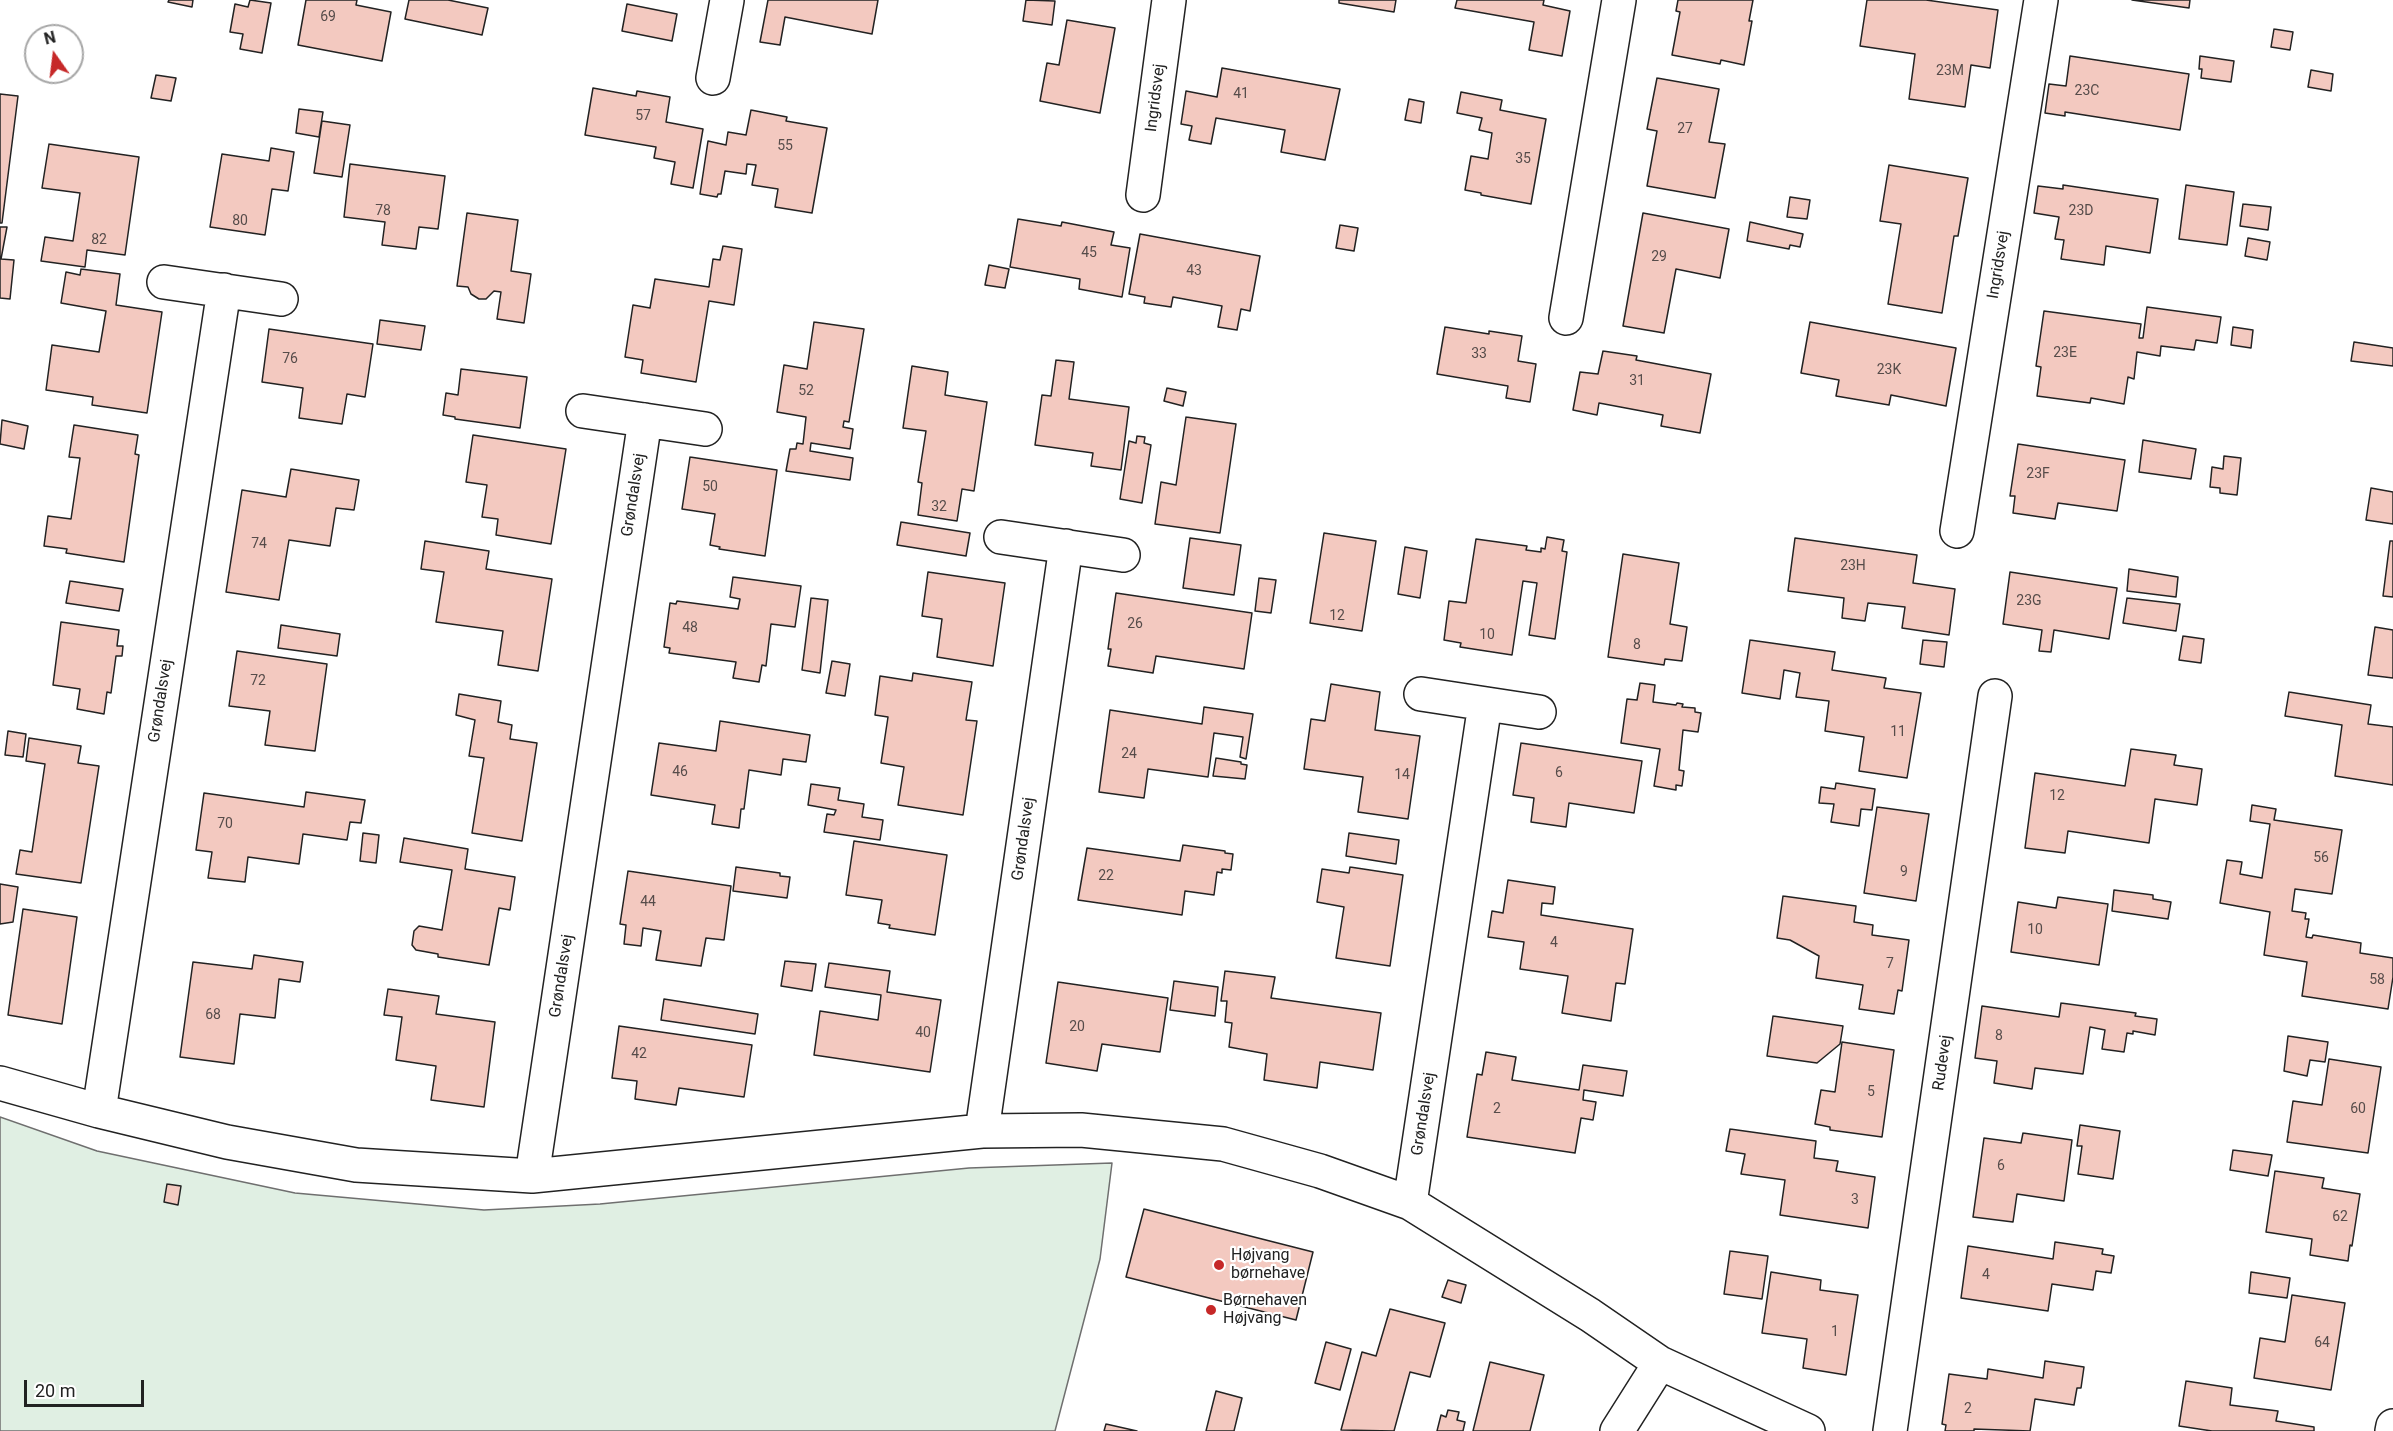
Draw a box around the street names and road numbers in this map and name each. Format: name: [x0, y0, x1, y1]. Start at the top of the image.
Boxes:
street label: Ingridsvej: [1142, 63, 1170, 133]
street label: Ingridsvej: [1984, 230, 2014, 300]
street label: Grøndalsvej: [618, 452, 650, 538]
street label: Grøndalsvej: [145, 658, 177, 744]
street label: Grøndalsvej: [1009, 796, 1039, 882]
street label: Grøndalsvej: [546, 933, 578, 1019]
street label: Rudevej: [1930, 1034, 1956, 1092]
street label: Grøndalsvej: [1408, 1071, 1440, 1157]

